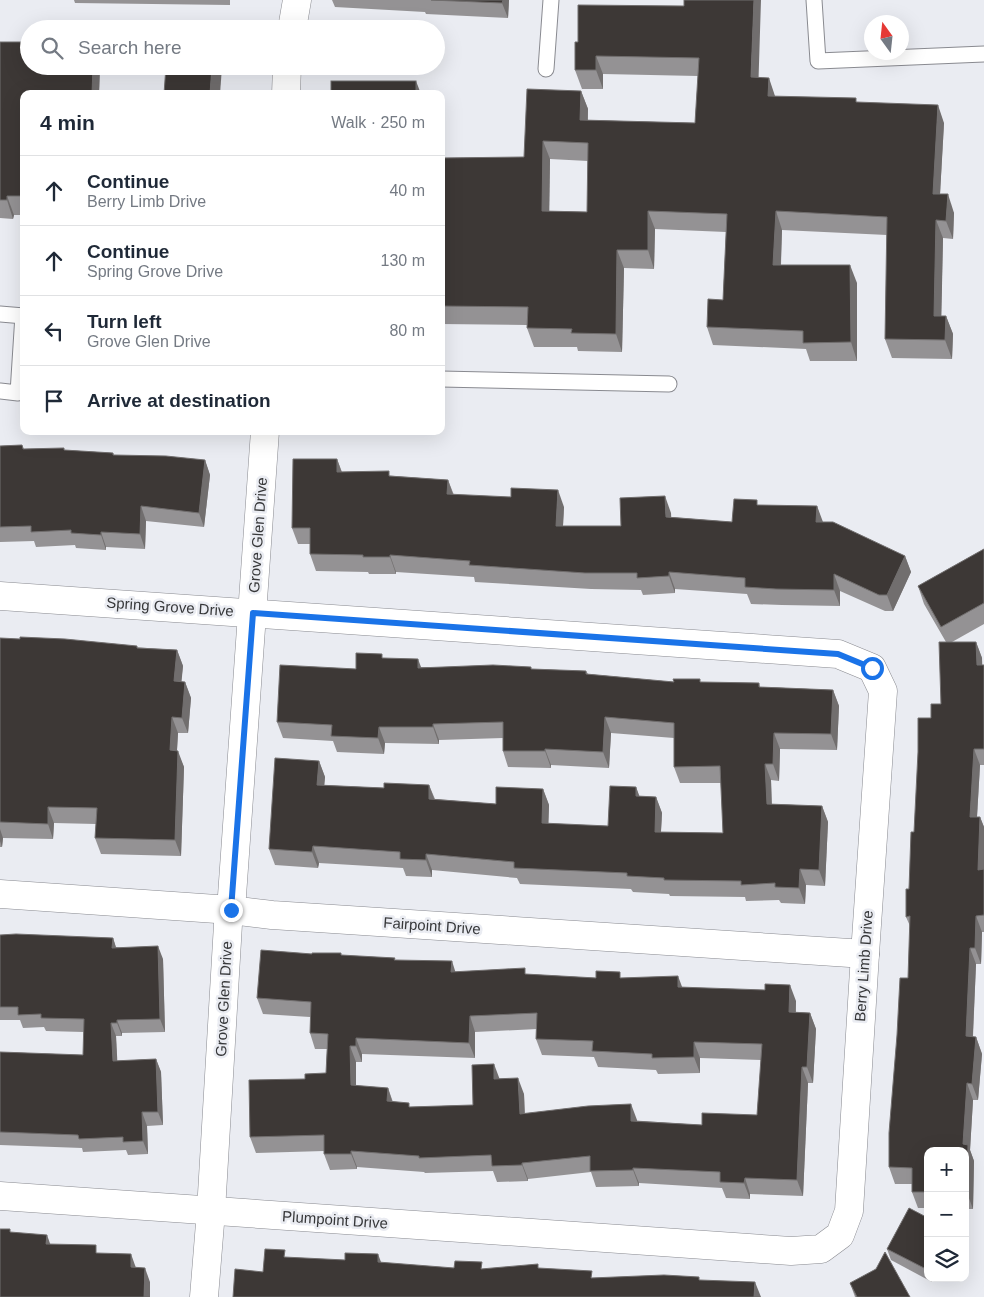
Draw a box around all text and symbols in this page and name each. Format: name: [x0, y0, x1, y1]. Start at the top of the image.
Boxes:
north arrow: [864, 15, 909, 60]
search box: [20, 20, 445, 75]
icon: search: [38, 34, 66, 62]
text: Search here: [78, 37, 182, 58]
text: 4 min: [40, 111, 95, 134]
text: Walk · 250 m: [331, 114, 425, 131]
text: Continue: [87, 171, 169, 192]
icon: ahead: [40, 177, 68, 205]
text: 40 m: [389, 182, 425, 199]
text: Berry Limb Drive: [87, 193, 206, 210]
text: Continue: [87, 241, 169, 262]
icon: ahead: [40, 247, 68, 275]
text: 130 m: [381, 252, 425, 269]
text: Spring Grove Drive: [87, 263, 223, 280]
text: Turn left: [87, 311, 162, 332]
icon: left: [40, 317, 68, 345]
text: 80 m: [389, 322, 425, 339]
text: Grove Glen Drive: [87, 333, 211, 350]
icon: arrive: [40, 387, 68, 415]
text: Arrive at destination: [87, 390, 271, 411]
street label: Grove Glen Drive: [245, 477, 270, 593]
street label: Spring Grove Drive: [106, 594, 234, 619]
route start: [861, 657, 884, 680]
route end: [220, 899, 243, 922]
street label: Berry Limb Drive: [851, 910, 876, 1022]
street label: Fairpoint Drive: [383, 914, 481, 937]
street label: Grove Glen Drive: [212, 941, 235, 1057]
map controls: [924, 1147, 969, 1282]
button: +: [924, 1147, 969, 1192]
button: −: [924, 1192, 969, 1237]
street label: Plumpoint Drive: [282, 1207, 388, 1232]
button: layers: [924, 1237, 969, 1282]

